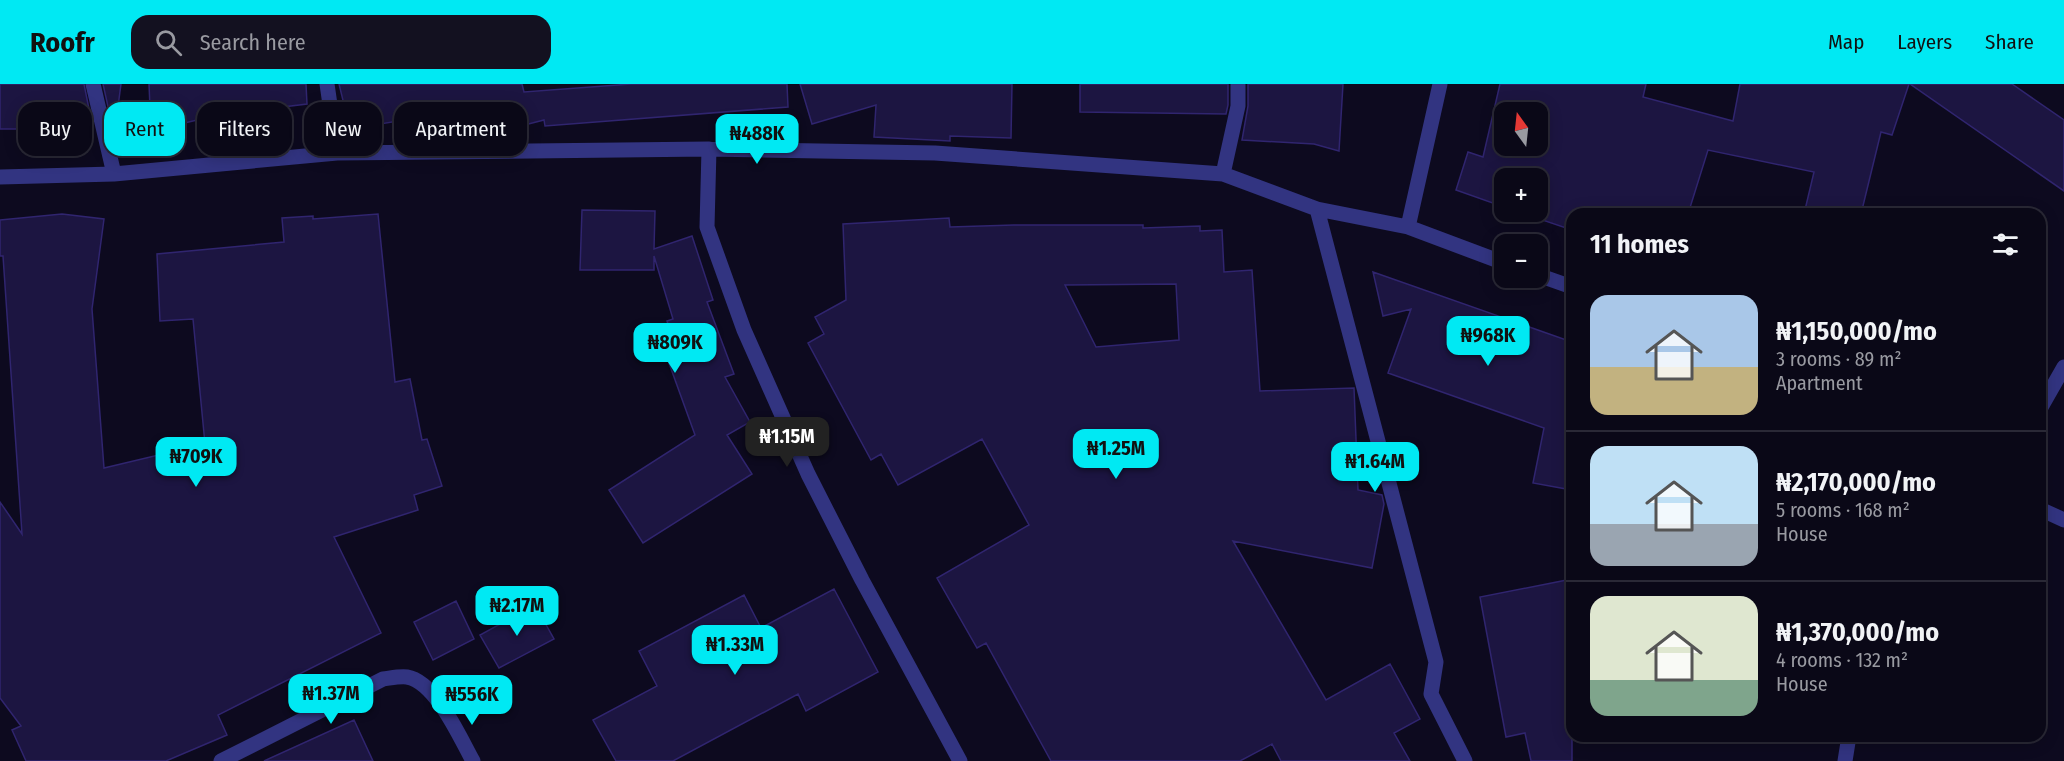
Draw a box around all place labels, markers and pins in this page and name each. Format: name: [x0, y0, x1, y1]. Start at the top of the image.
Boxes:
pin: ₦488K: [715, 114, 799, 165]
pin: ₦968K: [1446, 316, 1530, 367]
pin: ₦809K: [633, 323, 717, 374]
pin: ₦1.15M: [738, 417, 836, 468]
pin: ₦1.25M: [1067, 429, 1165, 480]
pin: ₦709K: [154, 437, 238, 488]
pin: ₦1.64M: [1326, 442, 1424, 493]
pin: ₦2.17M: [468, 586, 566, 637]
pin: ₦1.33M: [686, 625, 784, 676]
pin: ₦1.37M: [282, 674, 380, 725]
pin: ₦556K: [430, 675, 514, 726]

